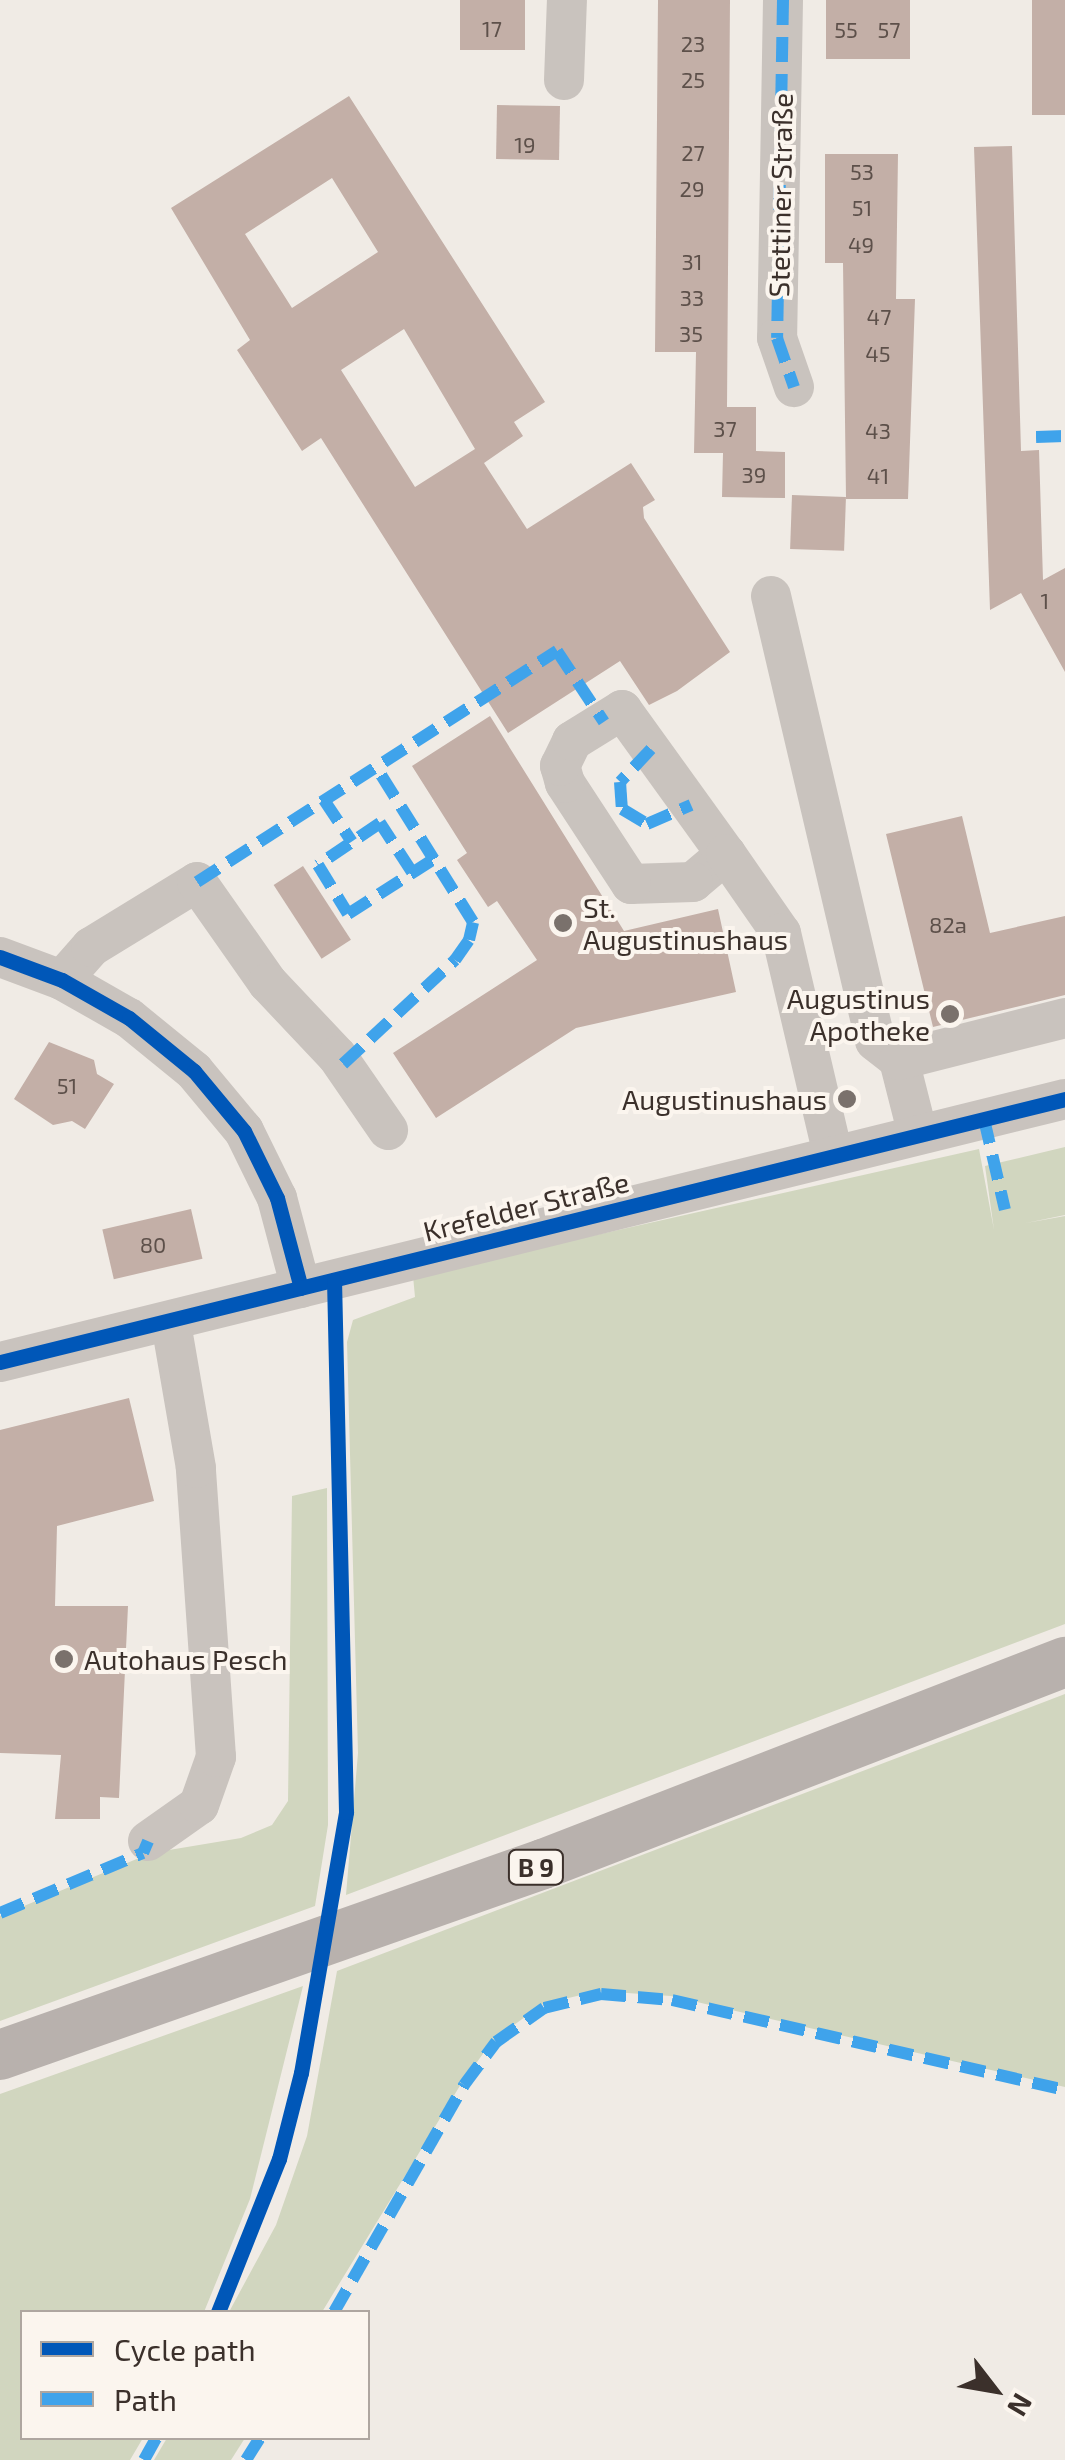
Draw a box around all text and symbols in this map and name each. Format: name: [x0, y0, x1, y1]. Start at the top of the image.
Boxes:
house number: 17: [482, 16, 502, 42]
house number: 55: [834, 17, 858, 43]
house number: 57: [877, 17, 901, 43]
house number: 23: [681, 31, 705, 57]
house number: 25: [681, 67, 705, 93]
street label: Stettiner Straße: [761, 92, 799, 298]
house number: 19: [514, 132, 536, 158]
house number: 27: [681, 140, 705, 166]
house number: 53: [850, 159, 874, 185]
house number: 29: [680, 176, 704, 202]
house number: 51: [852, 195, 872, 221]
house number: 49: [848, 232, 874, 258]
house number: 31: [682, 249, 702, 275]
house number: 33: [680, 285, 704, 311]
house number: 47: [867, 304, 891, 330]
house number: 35: [679, 321, 703, 347]
house number: 45: [865, 341, 891, 367]
house number: 37: [713, 416, 737, 442]
house number: 43: [865, 418, 891, 444]
house number: 39: [742, 462, 766, 488]
house number: 41: [867, 463, 889, 489]
house number: 1: [1041, 588, 1049, 614]
place label: St. Augustinushaus: [583, 890, 788, 956]
marker: St. Augustinushaus: [552, 912, 574, 934]
house number: 82a: [929, 912, 967, 938]
place label: Augustinus Apotheke: [787, 981, 930, 1047]
marker: Augustinus Apotheke: [939, 1003, 961, 1025]
house number: 51: [57, 1073, 77, 1099]
place label: Augustinushaus: [622, 1082, 827, 1116]
marker: Augustinushaus: [836, 1088, 858, 1110]
street label: Krefelder Straße: [419, 1164, 633, 1248]
house number: 80: [140, 1232, 166, 1258]
place label: Autohaus Pesch: [84, 1642, 288, 1676]
marker: Autohaus Pesch: [53, 1648, 75, 1670]
road number: B 9: [506, 1847, 566, 1887]
legend: [20, 2310, 370, 2440]
text: Cycle path: [114, 2331, 256, 2367]
north arrow: [945, 2340, 1045, 2440]
text: Path: [114, 2381, 177, 2417]
text: N: [1001, 2388, 1040, 2423]

